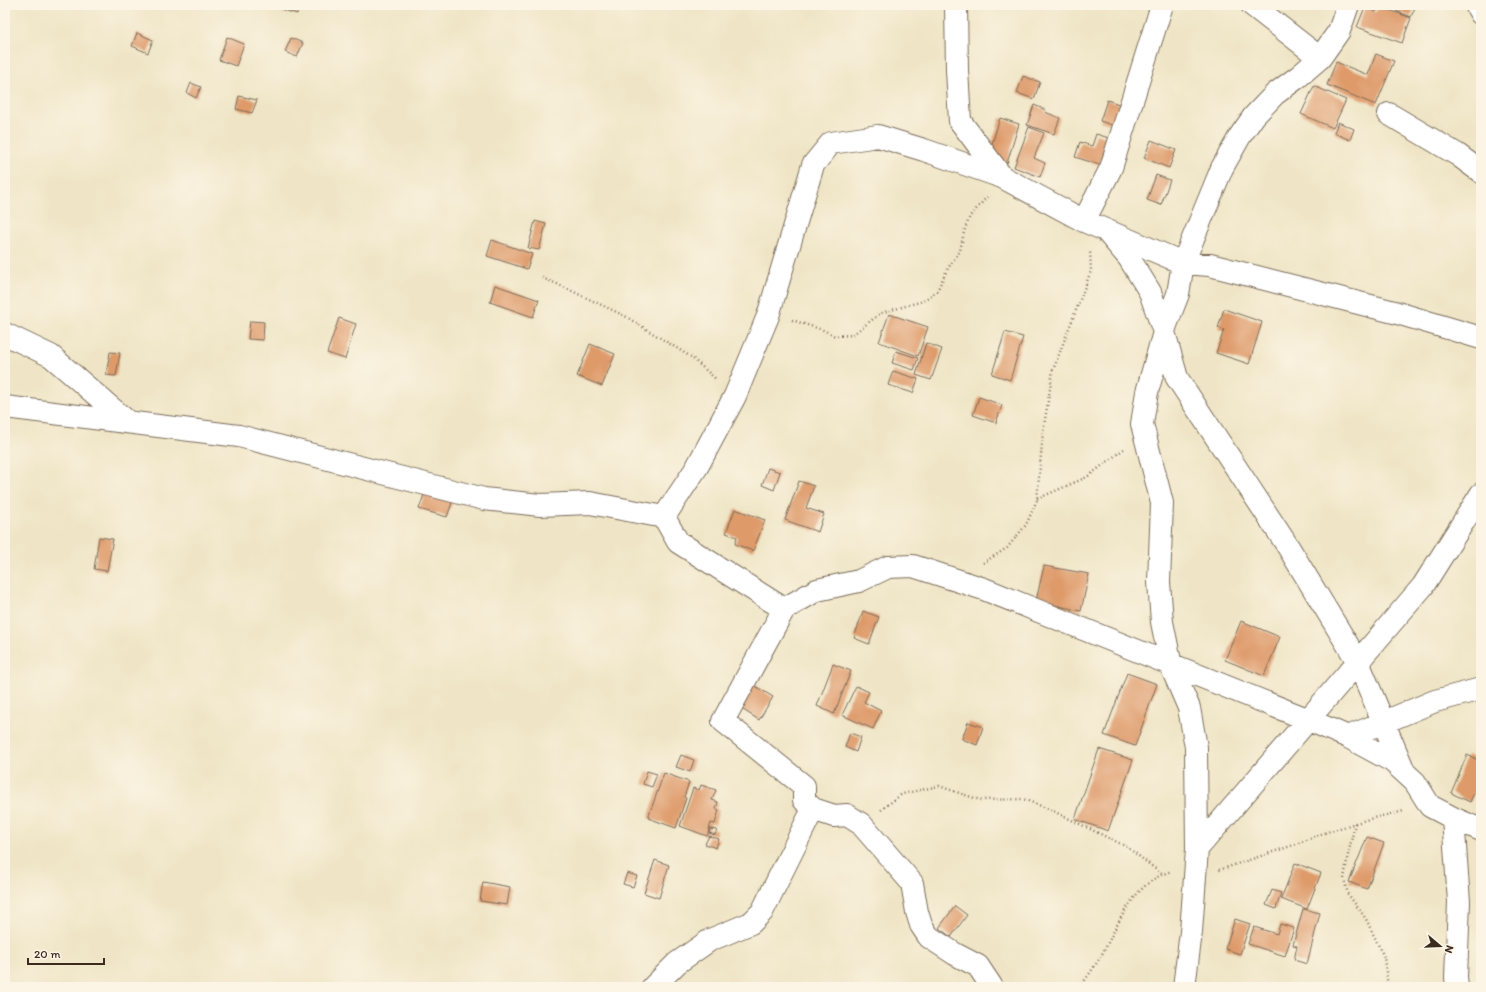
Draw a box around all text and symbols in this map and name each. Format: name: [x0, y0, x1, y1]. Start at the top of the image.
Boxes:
north arrow: [1420, 926, 1460, 966]
scale bar: [28, 940, 104, 966]
text: N: [1442, 943, 1456, 955]
text: 20 m: [34, 947, 61, 961]

